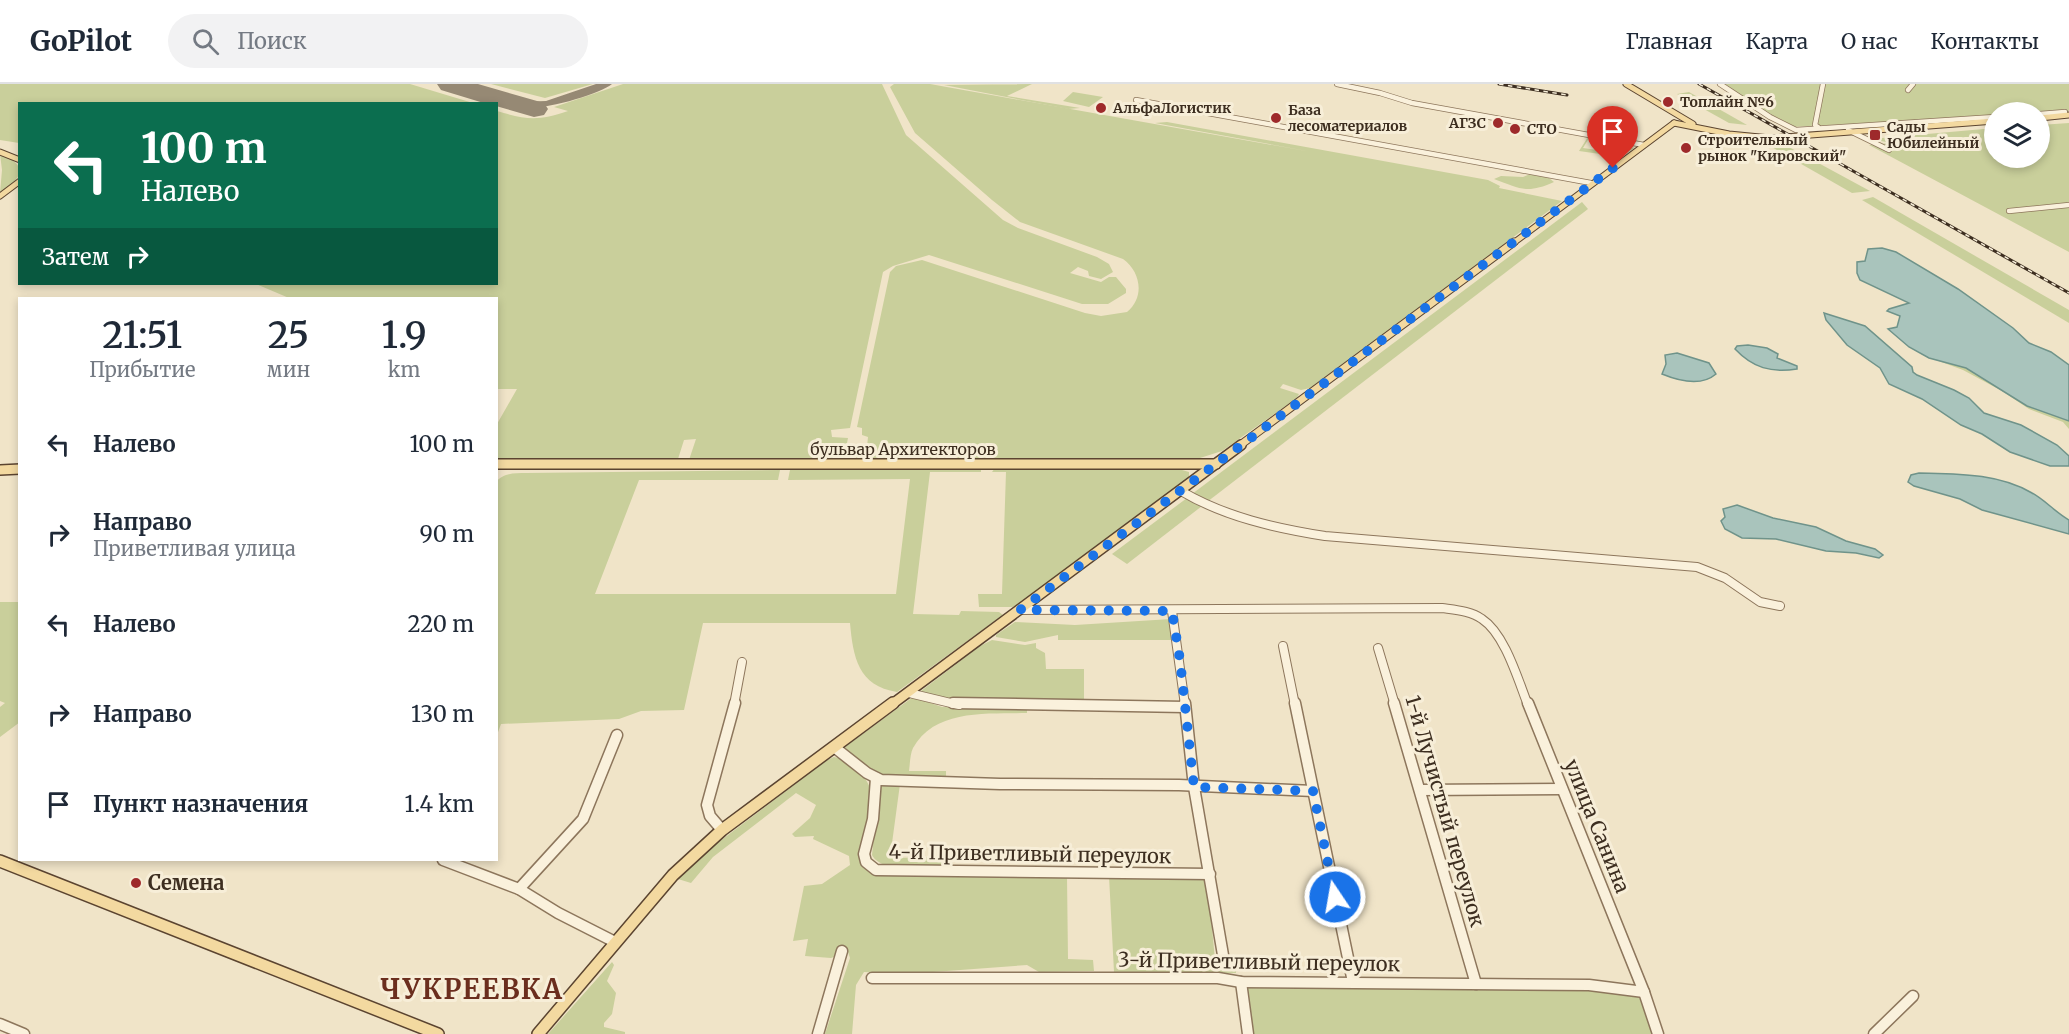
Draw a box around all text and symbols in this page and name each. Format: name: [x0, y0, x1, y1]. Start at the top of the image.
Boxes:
search box: [168, 14, 588, 68]
text: GoPilot: [30, 23, 132, 59]
icon: search: [189, 25, 222, 58]
text: Поиск: [237, 27, 307, 55]
text: Главная: [1626, 28, 1713, 55]
text: Карта: [1746, 28, 1808, 55]
text: О нас: [1841, 28, 1898, 55]
text: Контакты: [1931, 28, 2039, 55]
place label: Топлайн №6: [1680, 93, 1774, 111]
marker: Топлайн №6: [1661, 95, 1675, 109]
place label: АльфаЛогистик: [1112, 99, 1232, 117]
marker: АльфаЛогистик: [1094, 101, 1108, 115]
place label: База лесоматериалов: [1288, 101, 1408, 135]
map controls: [1984, 102, 2050, 168]
button: layers: [1984, 102, 2050, 168]
pin: [1587, 106, 1638, 168]
marker: База лесоматериалов: [1269, 111, 1283, 125]
place label: АГЗС: [1448, 114, 1486, 132]
icon: arrive: [1596, 115, 1629, 148]
marker: АГЗС: [1491, 116, 1505, 130]
place label: Сады Юбилейный: [1887, 118, 1980, 152]
place label: СТО: [1527, 120, 1557, 138]
text: 100 m: [141, 122, 267, 174]
marker: СТО: [1508, 122, 1522, 136]
icon: left: [42, 126, 120, 204]
marker: Сады Юбилейный: [1868, 128, 1882, 142]
place label: Строительный рынок "Кировский": [1698, 131, 1846, 165]
marker: Строительный рынок "Кировский": [1679, 141, 1693, 155]
text: Налево: [141, 174, 239, 208]
icon: right: [121, 240, 154, 273]
text: Затем: [42, 243, 109, 271]
text: 21:51: [102, 313, 182, 358]
text: 25: [268, 313, 309, 358]
text: 1.9: [381, 313, 427, 358]
text: Прибытие: [89, 357, 195, 382]
text: мин: [267, 357, 310, 382]
text: km: [388, 357, 420, 382]
icon: left: [42, 428, 75, 461]
text: Налево: [93, 430, 176, 458]
text: 100 m: [409, 430, 474, 458]
street label: бульвар Архитекторов: [810, 439, 996, 459]
text: Направо: [93, 508, 192, 536]
icon: right: [42, 518, 75, 551]
text: 90 m: [419, 520, 474, 548]
text: Приветливая улица: [93, 536, 296, 561]
icon: left: [42, 608, 75, 641]
text: Налево: [93, 610, 176, 638]
text: 220 m: [407, 610, 474, 638]
street label: 1-й Лучистый переулок: [1400, 692, 1491, 930]
icon: right: [42, 698, 75, 731]
text: Направо: [93, 700, 192, 728]
text: 130 m: [411, 700, 474, 728]
street label: улица Санина: [1559, 755, 1636, 897]
icon: arrive: [42, 788, 75, 821]
text: Пункт назначения: [93, 790, 308, 818]
text: 1.4 km: [405, 790, 474, 818]
street label: 4-й Приветливый переулок: [888, 839, 1172, 868]
position arrow: [1303, 865, 1367, 929]
place label: Семена: [148, 870, 224, 895]
marker: Семена: [129, 876, 143, 890]
street label: 3-й Приветливый переулок: [1118, 947, 1400, 976]
district label: ЧУКРЕЕВКА: [381, 972, 563, 1006]

